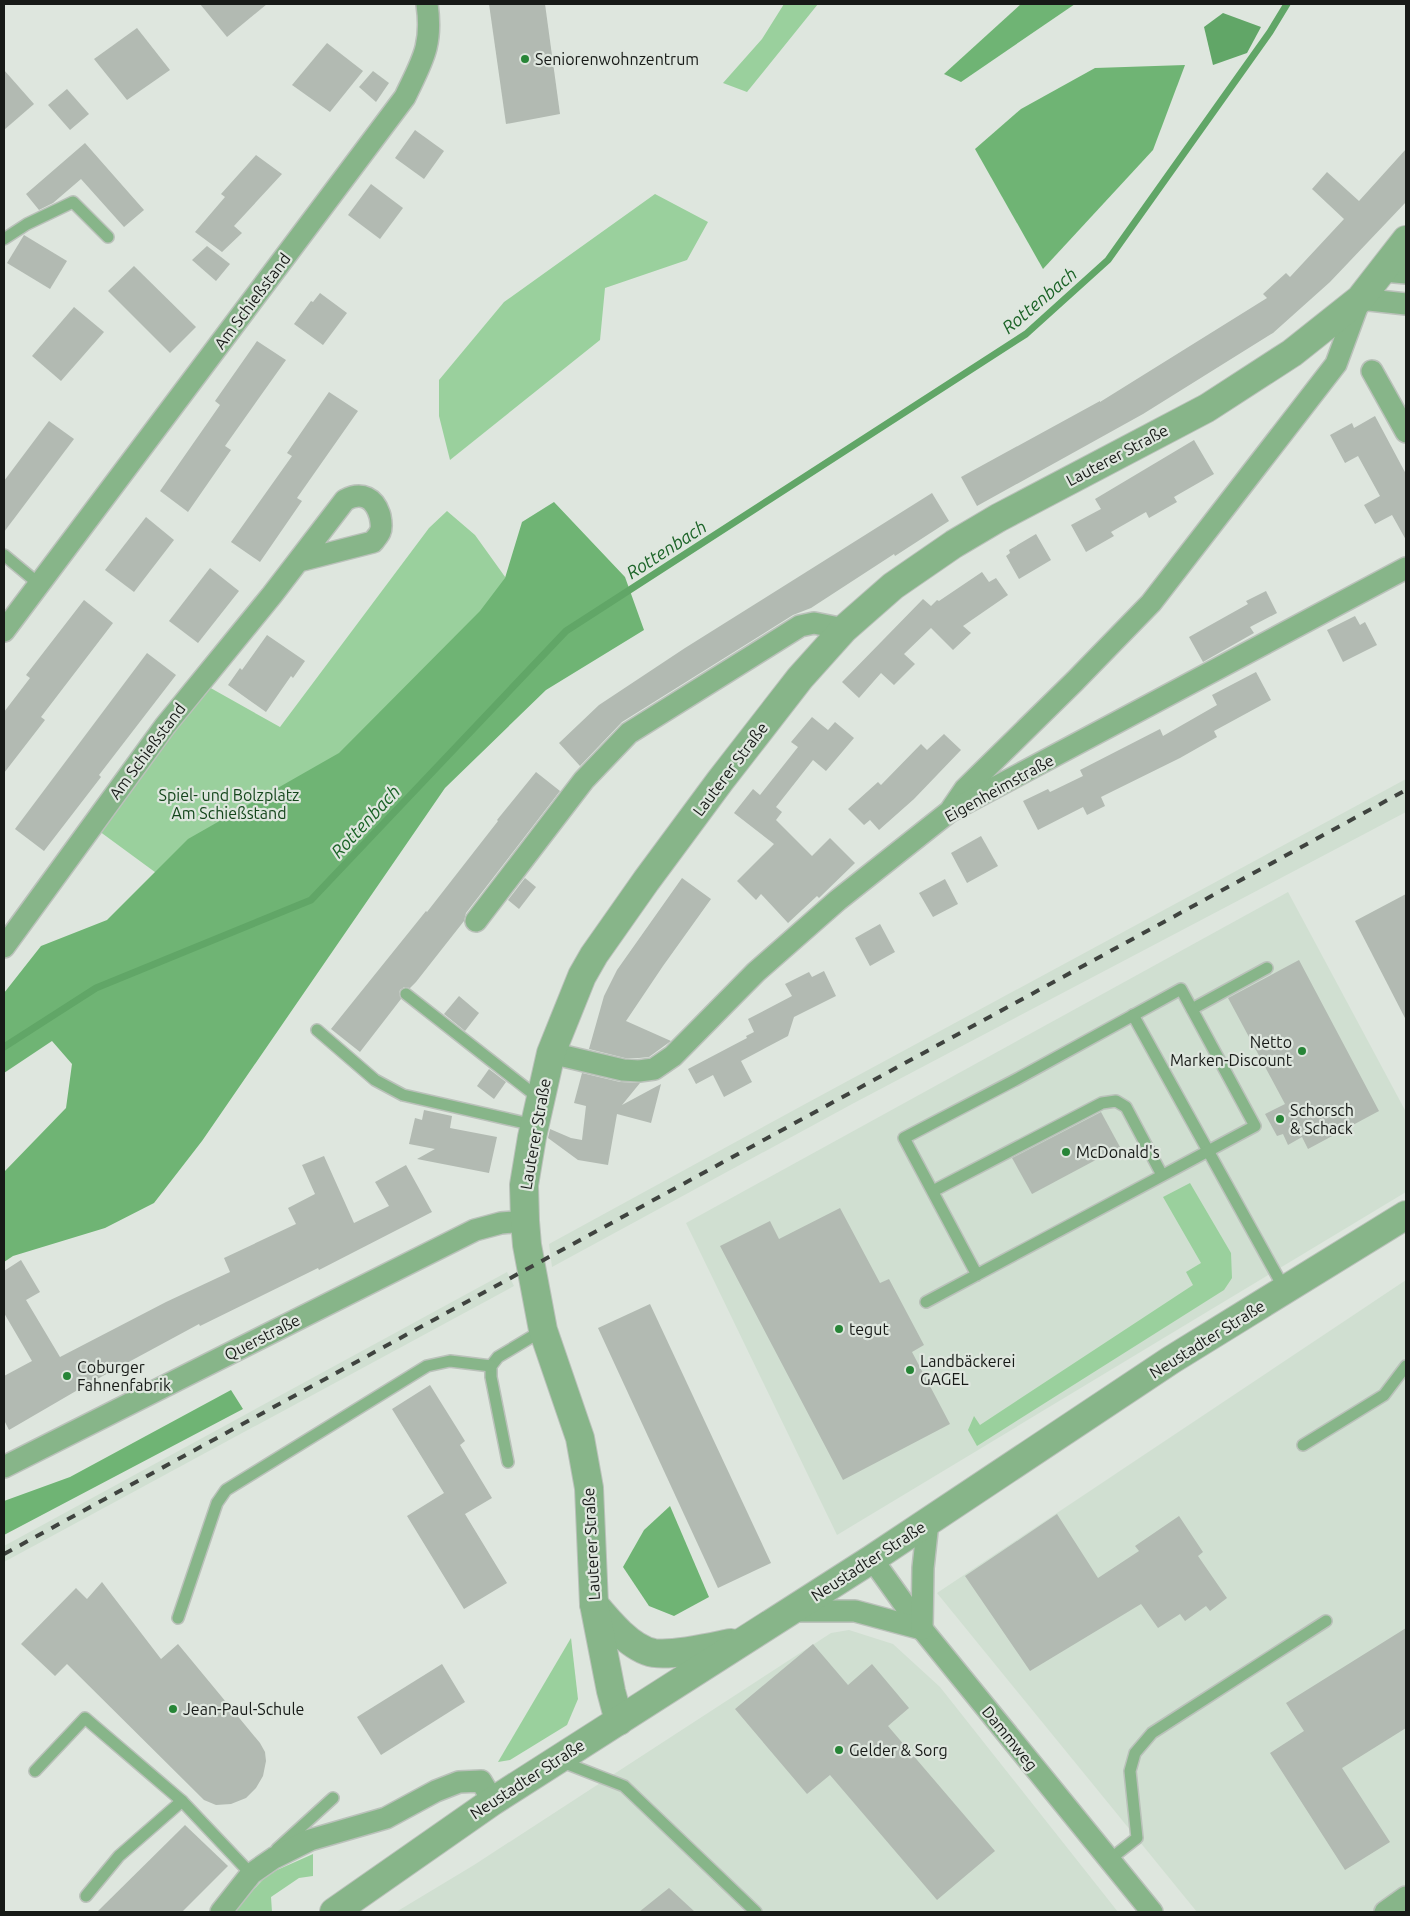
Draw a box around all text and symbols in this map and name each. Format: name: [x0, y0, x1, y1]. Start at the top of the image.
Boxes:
place label: Seniorenwohnzentrum: [535, 50, 699, 68]
marker: Seniorenwohnzentrum: [519, 53, 531, 65]
street label: Am Schießstand: [210, 250, 294, 352]
water label: Rottenbach: [998, 263, 1080, 337]
street label: Lauterer Straße: [1063, 421, 1171, 489]
water label: Rottenbach: [622, 516, 710, 582]
street label: Am Schießstand: [105, 700, 189, 802]
street label: Lauterer Straße: [689, 719, 771, 819]
street label: Eigenheimstraße: [941, 751, 1057, 825]
water label: Rottenbach: [326, 781, 404, 861]
park label: Spiel- und Bolzplatz Am Schießstand: [159, 786, 299, 822]
place label: Netto Marken-Discount: [1170, 1033, 1293, 1069]
marker: Netto Marken-Discount: [1296, 1045, 1308, 1057]
street label: Lauterer Straße: [516, 1077, 554, 1191]
place label: Schorsch & Schack: [1290, 1101, 1354, 1137]
marker: Schorsch & Schack: [1274, 1113, 1286, 1125]
place label: McDonald's: [1076, 1143, 1160, 1161]
marker: McDonald's: [1060, 1146, 1072, 1158]
street label: Neustadter Straße: [1146, 1296, 1268, 1382]
street label: Querstraße: [221, 1310, 303, 1364]
place label: tegut: [849, 1320, 889, 1338]
marker: tegut: [833, 1323, 845, 1335]
place label: Landbäckerei GAGEL: [920, 1352, 1015, 1388]
place label: Coburger Fahnenfabrik: [77, 1358, 171, 1394]
marker: Landbäckerei GAGEL: [904, 1364, 916, 1376]
marker: Coburger Fahnenfabrik: [61, 1370, 73, 1382]
street label: Lauterer Straße: [579, 1487, 603, 1601]
street label: Neustadter Straße: [808, 1517, 928, 1605]
place label: Jean-Paul-Schule: [183, 1700, 304, 1718]
street label: Dammweg: [979, 1702, 1041, 1774]
marker: Jean-Paul-Schule: [167, 1703, 179, 1715]
street label: Neustadter Straße: [467, 1735, 587, 1823]
place label: Gelder & Sorg: [849, 1741, 948, 1759]
marker: Gelder & Sorg: [833, 1744, 845, 1756]

